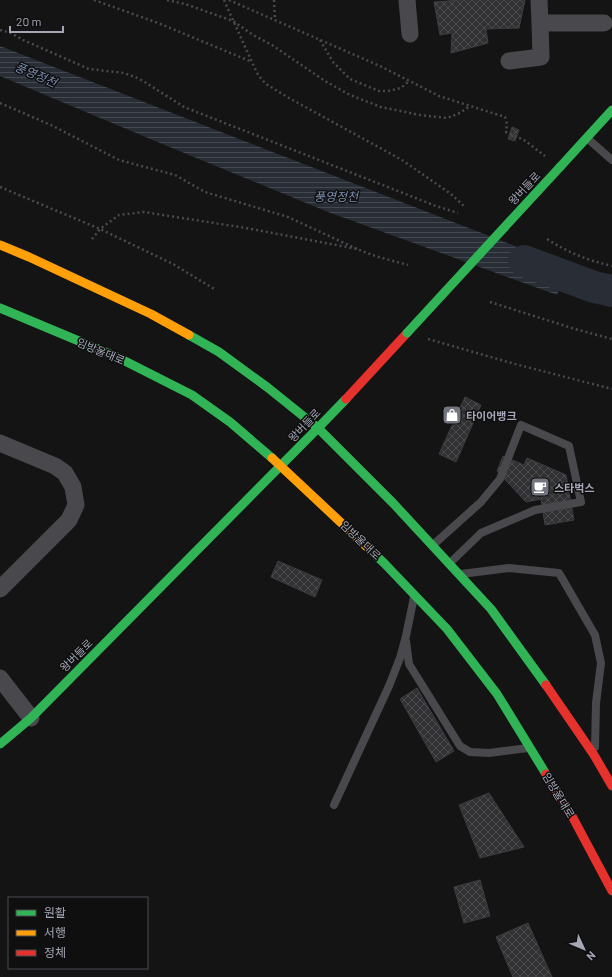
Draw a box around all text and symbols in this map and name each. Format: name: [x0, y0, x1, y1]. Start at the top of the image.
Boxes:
scale bar: [10, 8, 63, 34]
text: 20 m: [16, 14, 42, 28]
water label: 풍영정천: [13, 59, 61, 90]
street label: 왕버들로: [505, 169, 543, 207]
water label: 풍영정천: [314, 189, 360, 203]
street label: 임방울대로: [75, 335, 127, 367]
shop icon: 타이어뱅크: [441, 404, 463, 426]
street label: 왕버들로: [285, 406, 323, 444]
place label: 타이어뱅크: [466, 409, 517, 422]
cafe icon: 스타벅스: [529, 476, 551, 498]
place label: 스타벅스: [554, 481, 594, 494]
street label: 임방울대로: [338, 518, 384, 562]
street label: 왕버들로: [57, 636, 95, 674]
street label: 임방울대로: [540, 770, 578, 820]
legend: [8, 897, 148, 969]
text: 원활: [44, 905, 66, 919]
text: 서행: [44, 925, 66, 939]
north arrow: [564, 929, 604, 969]
text: 정체: [44, 945, 66, 959]
text: N: [584, 949, 599, 963]

